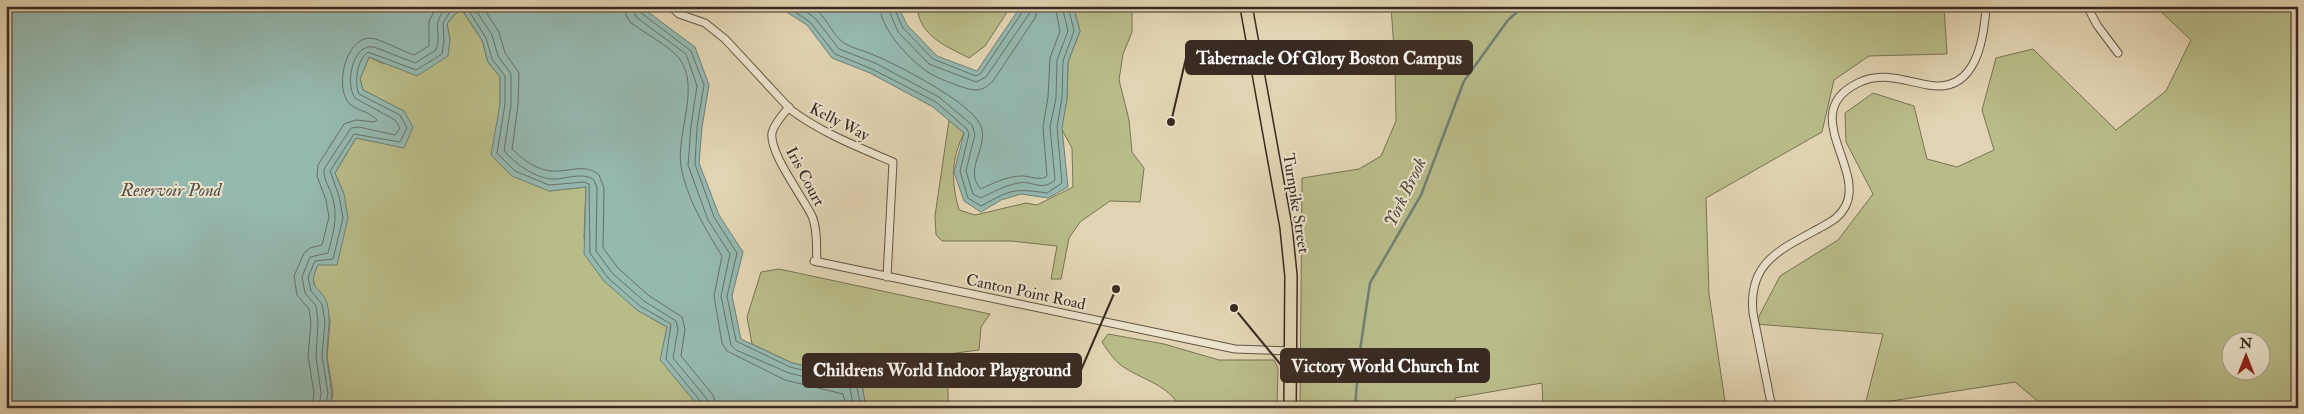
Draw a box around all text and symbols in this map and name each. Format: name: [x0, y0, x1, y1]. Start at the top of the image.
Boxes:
callout: Tabernacle Of Glory Boston Campus: [1186, 41, 1472, 74]
text: Tabernacle Of Glory Boston Campus: [1195, 47, 1462, 70]
street label: Kelly Way: [806, 98, 874, 146]
street label: Iris Court: [781, 143, 829, 210]
street label: Turnpike Street: [1277, 152, 1314, 255]
water label: York Brook: [1379, 154, 1432, 231]
water label: Reservoir Pond: [120, 179, 223, 202]
street label: Canton Point Road: [964, 270, 1088, 314]
north arrow: [2222, 332, 2272, 382]
text: N: [2239, 335, 2253, 352]
callout: Victory World Church Int: [1281, 349, 1489, 382]
callout: Childrens World Indoor Playground: [803, 354, 1081, 387]
text: Victory World Church Int: [1290, 355, 1479, 378]
text: Childrens World Indoor Playground: [813, 359, 1071, 382]

